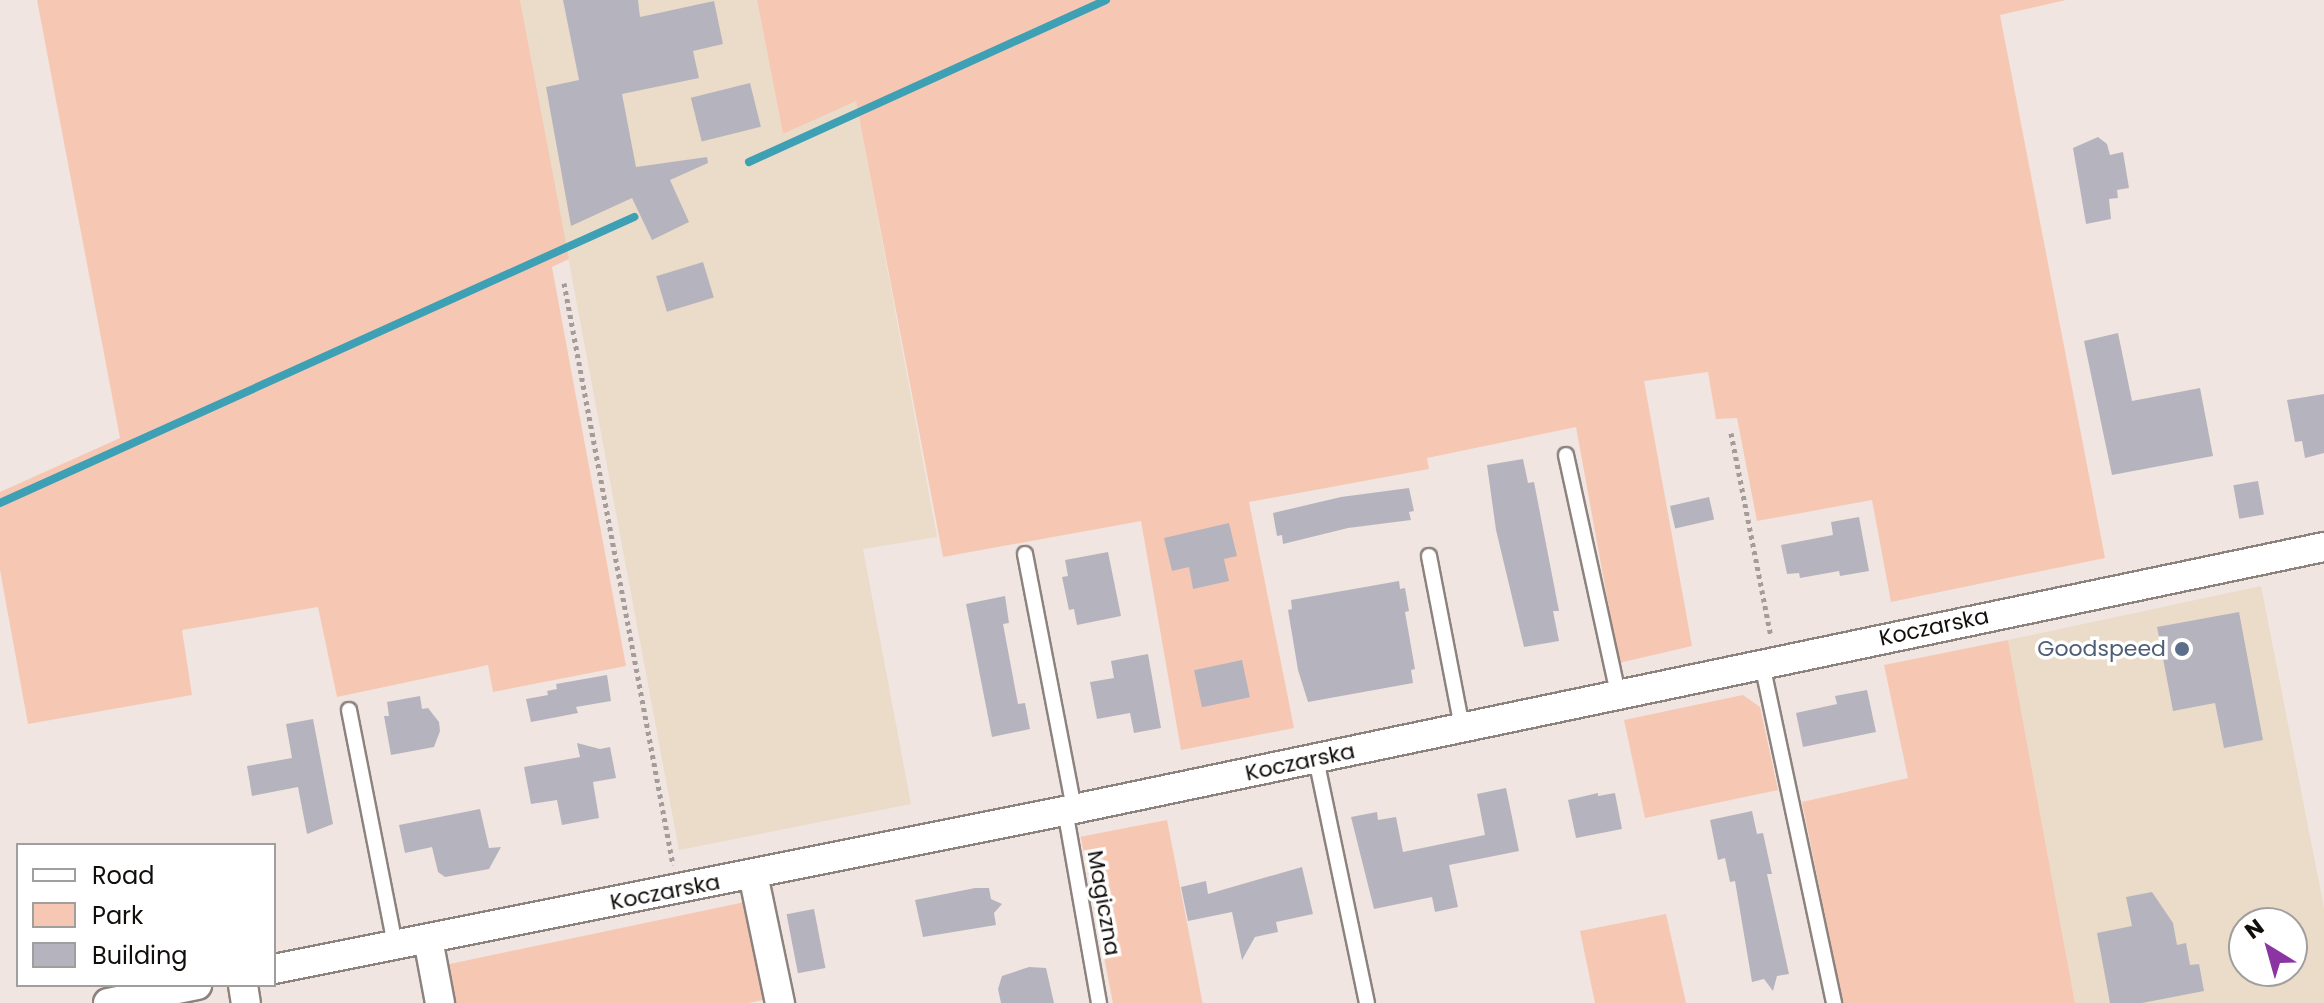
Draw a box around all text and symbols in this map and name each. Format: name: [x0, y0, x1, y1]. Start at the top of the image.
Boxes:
street label: Koczarska: [1877, 603, 1991, 651]
place label: Goodspeed: [2037, 636, 2166, 662]
marker: Goodspeed: [2173, 640, 2191, 658]
street label: Koczarska: [1243, 738, 1357, 786]
legend: [16, 843, 276, 987]
street label: Magiczna: [1082, 848, 1126, 958]
text: Road: [92, 859, 154, 892]
street label: Koczarska: [608, 868, 722, 916]
text: Park: [92, 899, 143, 932]
north arrow: [2228, 907, 2308, 987]
text: N: [2239, 912, 2270, 946]
text: Building: [92, 939, 188, 972]

